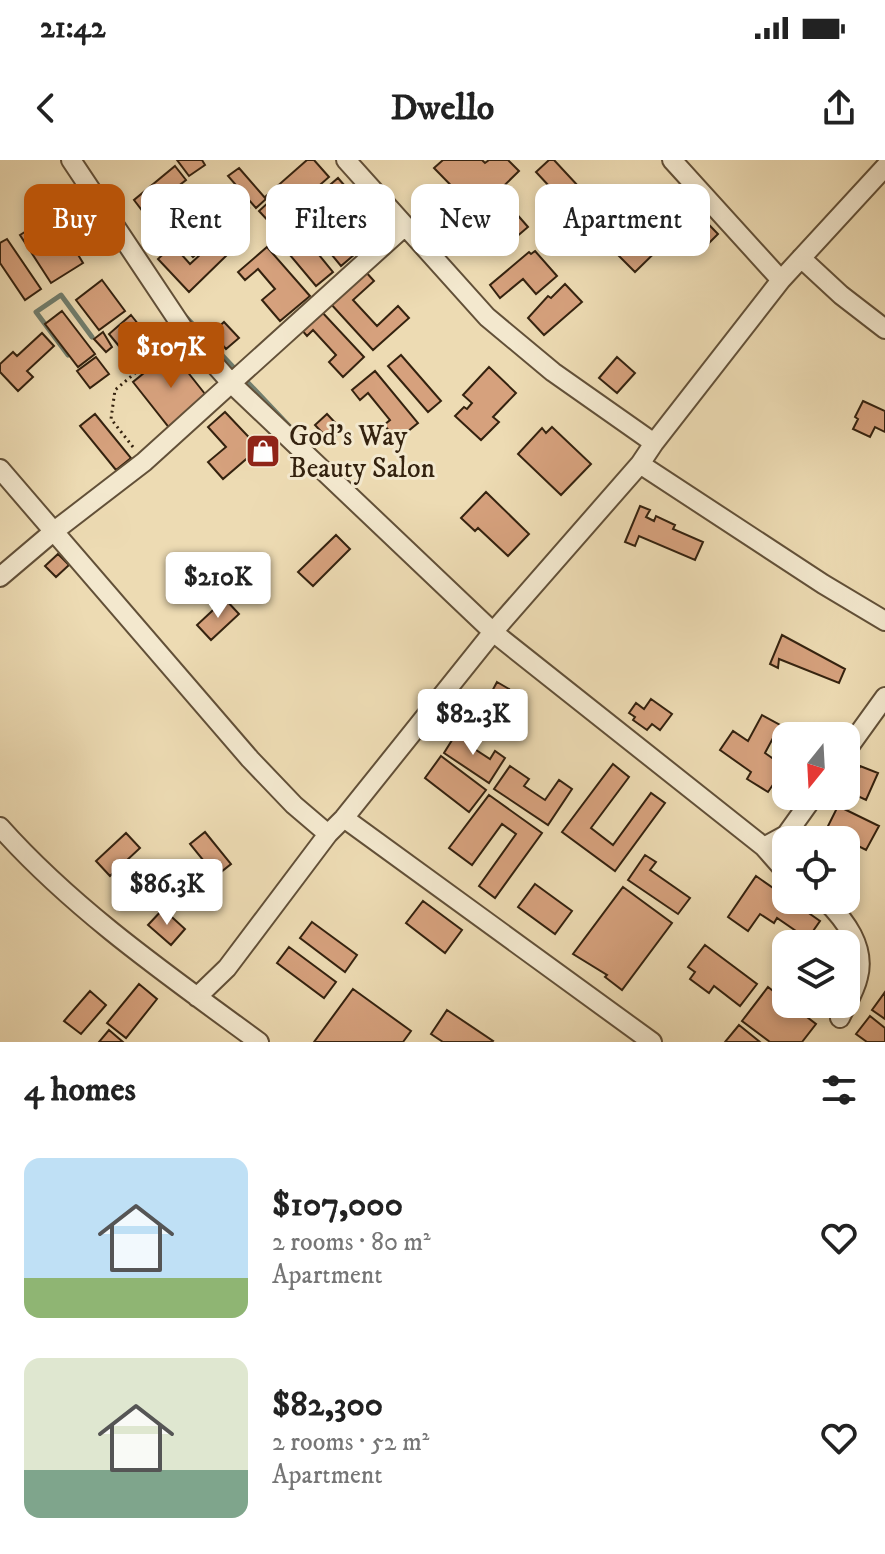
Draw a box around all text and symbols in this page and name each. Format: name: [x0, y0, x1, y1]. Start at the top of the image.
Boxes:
text: 21:42: [40, 10, 106, 47]
icon: back: [24, 86, 68, 130]
text: Dwello: [391, 86, 494, 131]
icon: share: [817, 86, 861, 130]
chip: Buy: [24, 184, 125, 256]
chip: Rent: [141, 184, 250, 256]
chip: Filters: [266, 184, 395, 256]
chip: New: [411, 184, 519, 256]
chip: Apartment: [535, 184, 710, 256]
pin: $107K: [115, 322, 227, 390]
text: $107K: [136, 331, 206, 364]
place label: God's Way Beauty Salon: [289, 419, 435, 486]
shop icon: God's Way Beauty Salon: [244, 432, 282, 470]
pin: $210K: [162, 552, 274, 620]
text: $210K: [184, 561, 252, 594]
pin: $82.3K: [408, 689, 538, 757]
text: $82.3K: [436, 698, 510, 731]
north arrow: [772, 722, 860, 810]
map controls: [772, 722, 860, 1018]
button: locate: [772, 826, 860, 914]
pin: $86.3K: [102, 859, 232, 927]
text: $86.3K: [130, 868, 204, 901]
button: layers: [772, 930, 860, 1018]
icon: filters: [817, 1068, 861, 1112]
text: 4 homes: [24, 1069, 136, 1111]
text: $107,000: [272, 1184, 403, 1226]
icon: home: [88, 1190, 184, 1286]
icon: heart: [817, 1216, 861, 1260]
text: 2 rooms · 80 m²: [272, 1226, 431, 1259]
text: Apartment: [272, 1259, 383, 1292]
text: $82,300: [272, 1384, 383, 1426]
icon: home: [88, 1390, 184, 1486]
icon: heart: [817, 1416, 861, 1460]
text: 2 rooms · 52 m²: [272, 1426, 429, 1459]
text: Apartment: [272, 1459, 383, 1492]

